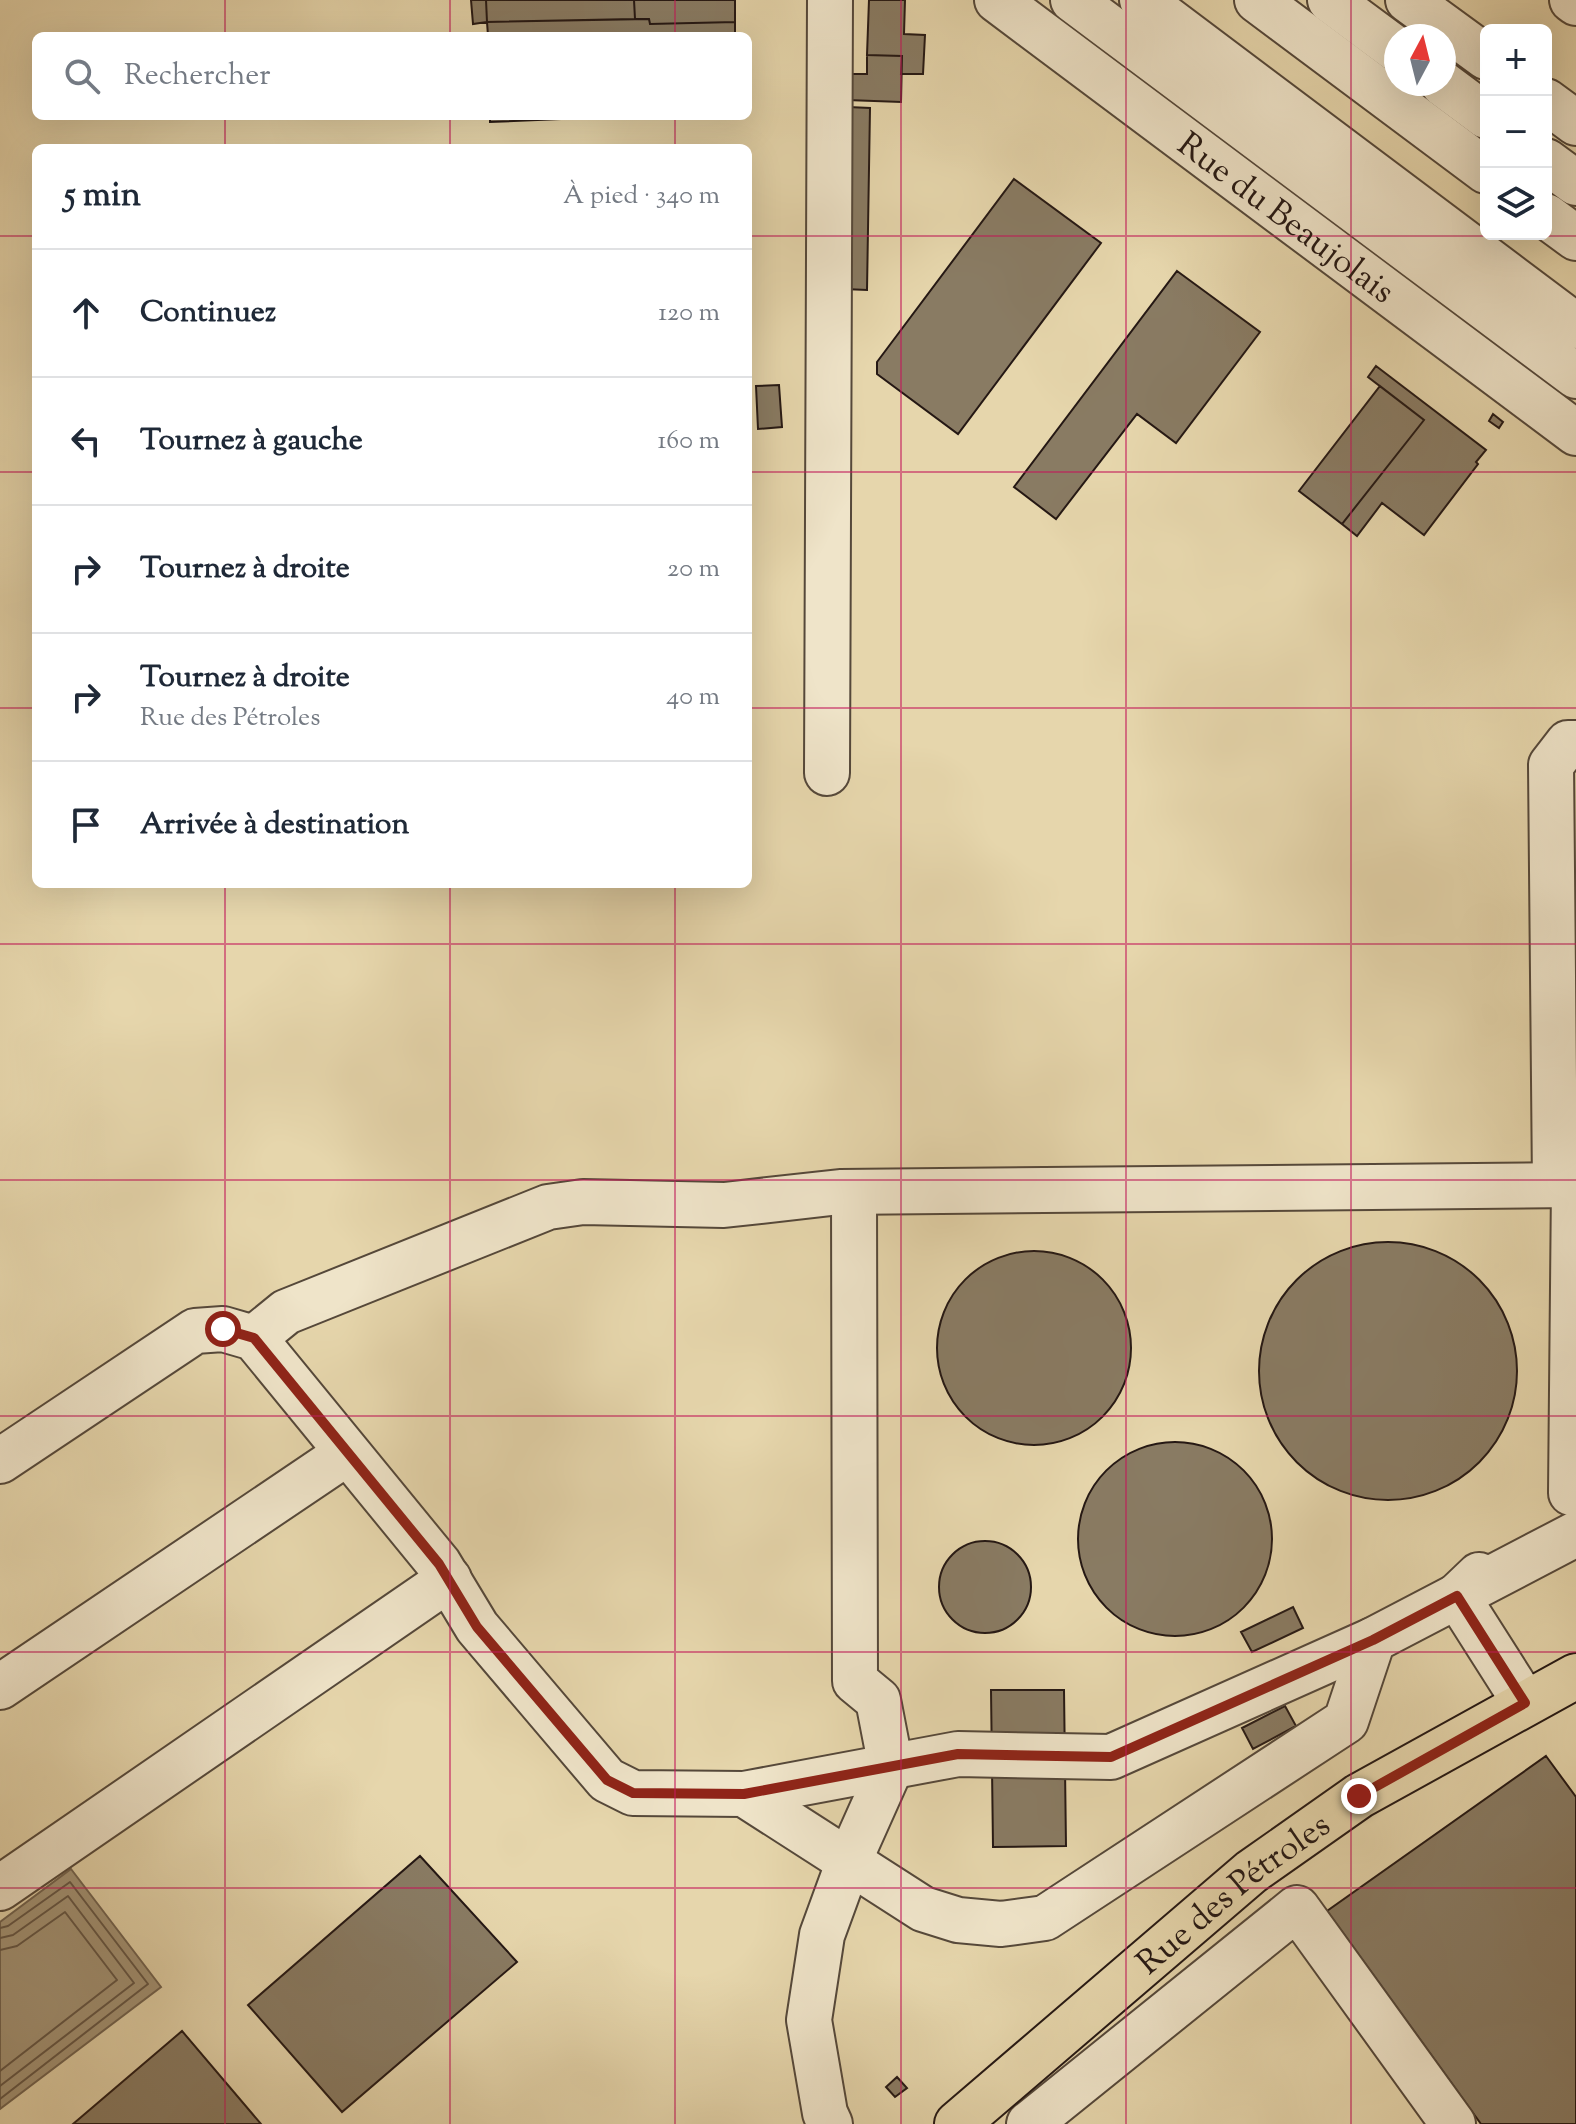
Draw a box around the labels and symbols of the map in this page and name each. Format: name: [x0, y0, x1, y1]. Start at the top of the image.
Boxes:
north arrow: [1384, 24, 1456, 96]
street label: Rue du Beaujolais: [1166, 122, 1404, 317]
route start: [205, 1311, 241, 1347]
route end: [1341, 1778, 1377, 1814]
street label: Rue des Pétroles: [1127, 1803, 1341, 1988]

